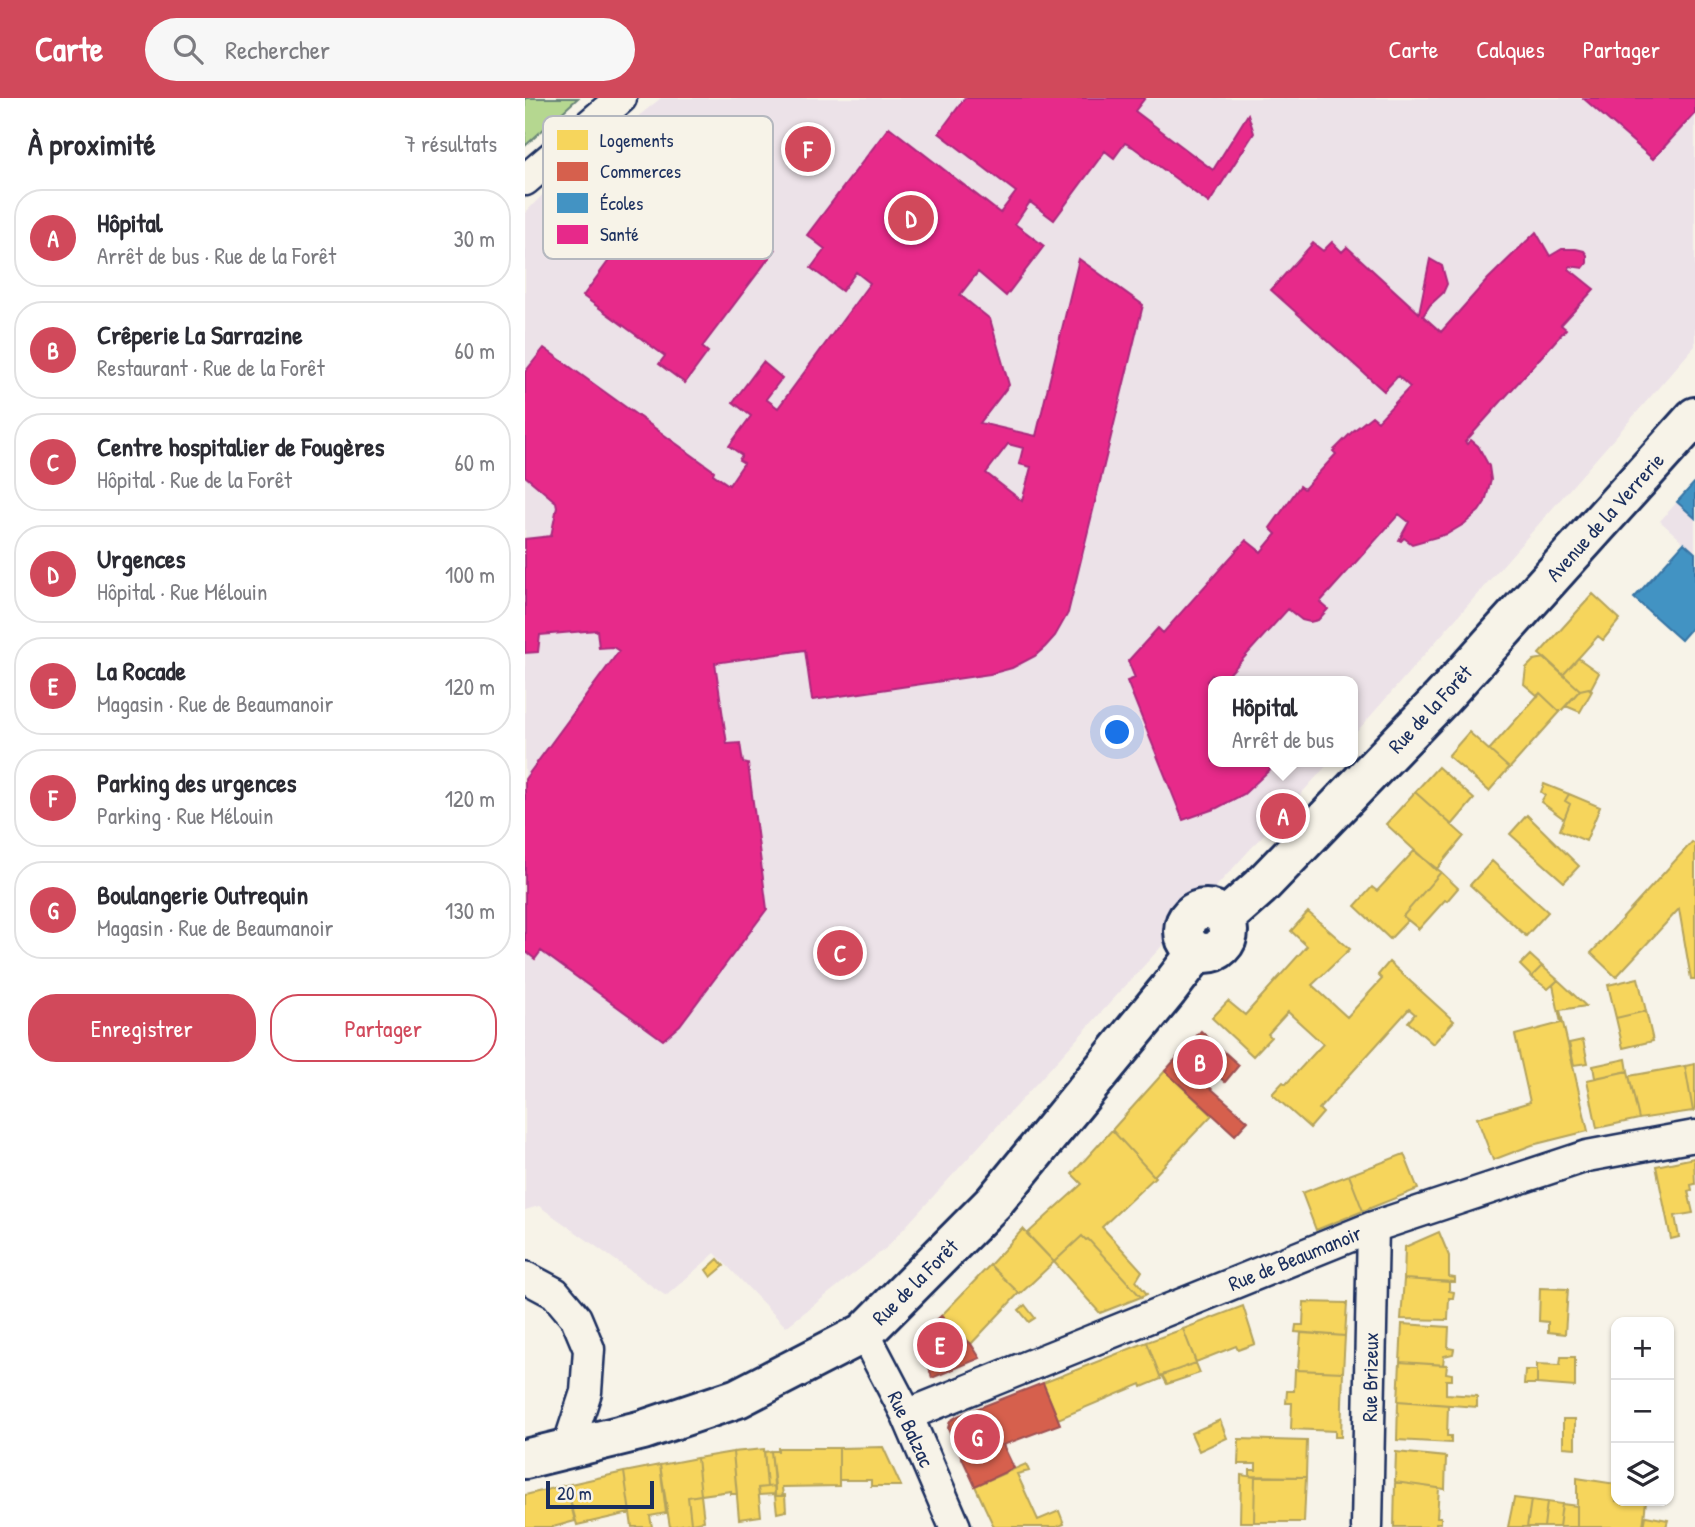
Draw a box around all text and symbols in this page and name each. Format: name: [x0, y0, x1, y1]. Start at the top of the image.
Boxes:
search box: [145, 18, 635, 81]
text: Carte: [35, 27, 103, 71]
icon: search: [169, 30, 207, 68]
text: Rechercher: [225, 32, 330, 67]
text: Carte: [1389, 33, 1438, 65]
text: Calques: [1476, 33, 1545, 65]
text: Partager: [1583, 33, 1660, 65]
legend: [543, 116, 773, 259]
pin: F: [785, 123, 831, 175]
text: À proximité: [28, 124, 156, 164]
text: Logements: [600, 127, 674, 153]
text: 7 résultats: [404, 128, 497, 159]
text: Commerces: [600, 158, 681, 184]
text: Écoles: [600, 190, 643, 216]
pin: D: [888, 192, 934, 244]
text: Hôpital: [97, 205, 163, 240]
text: Santé: [600, 221, 639, 247]
text: A: [47, 223, 59, 254]
text: 30 m: [453, 223, 495, 254]
text: Arrêt de bus · Rue de la Forêt: [97, 240, 336, 271]
text: Crêperie La Sarrazine: [97, 317, 302, 352]
text: B: [47, 335, 59, 366]
text: 60 m: [455, 335, 495, 366]
text: Restaurant · Rue de la Forêt: [97, 352, 325, 383]
text: Centre hospitalier de Fougères: [97, 429, 385, 464]
street label: Avenue de la Verrerie: [1539, 446, 1671, 588]
text: C: [47, 447, 59, 478]
text: 60 m: [455, 447, 495, 478]
text: Hôpital · Rue de la Forêt: [97, 464, 292, 495]
text: Urgences: [97, 541, 185, 576]
text: D: [48, 559, 58, 590]
text: 100 m: [445, 559, 495, 590]
text: Hôpital · Rue Mélouin: [97, 576, 267, 607]
text: La Rocade: [97, 653, 186, 688]
street label: Rue de la Forêt: [1381, 658, 1479, 760]
text: E: [48, 671, 58, 702]
text: 120 m: [445, 671, 495, 702]
popup: [1208, 676, 1358, 767]
text: Magasin · Rue de Beaumanoir: [97, 688, 333, 719]
text: Hôpital: [1232, 689, 1298, 724]
your location: [1100, 715, 1134, 749]
text: Arrêt de bus: [1232, 724, 1334, 755]
text: Parking des urgences: [97, 765, 297, 800]
text: F: [49, 783, 57, 814]
text: 120 m: [445, 783, 495, 814]
pin: A: [1260, 790, 1306, 842]
text: Parking · Rue Mélouin: [97, 800, 274, 831]
text: Boulangerie Outrequin: [97, 877, 308, 912]
text: G: [47, 895, 59, 926]
text: 130 m: [445, 895, 495, 926]
text: Magasin · Rue de Beaumanoir: [97, 912, 333, 943]
pin: C: [817, 927, 863, 979]
button: Enregistrer: [28, 994, 256, 1062]
button: Partager: [270, 994, 497, 1062]
pin: B: [1177, 1036, 1223, 1088]
street label: Rue de Beaumanoir: [1224, 1218, 1366, 1298]
street label: Rue de la Forêt: [865, 1232, 965, 1332]
map controls: [1611, 1317, 1674, 1506]
button: +: [1611, 1317, 1674, 1380]
pin: E: [917, 1319, 963, 1371]
street label: Rue Brizeux: [1355, 1332, 1385, 1422]
button: −: [1611, 1380, 1674, 1443]
street label: Rue Balzac: [881, 1386, 942, 1473]
pin: G: [954, 1411, 1000, 1463]
button: layers: [1611, 1443, 1674, 1506]
scale bar: [546, 1478, 655, 1510]
text: 20 m: [557, 1480, 592, 1506]

